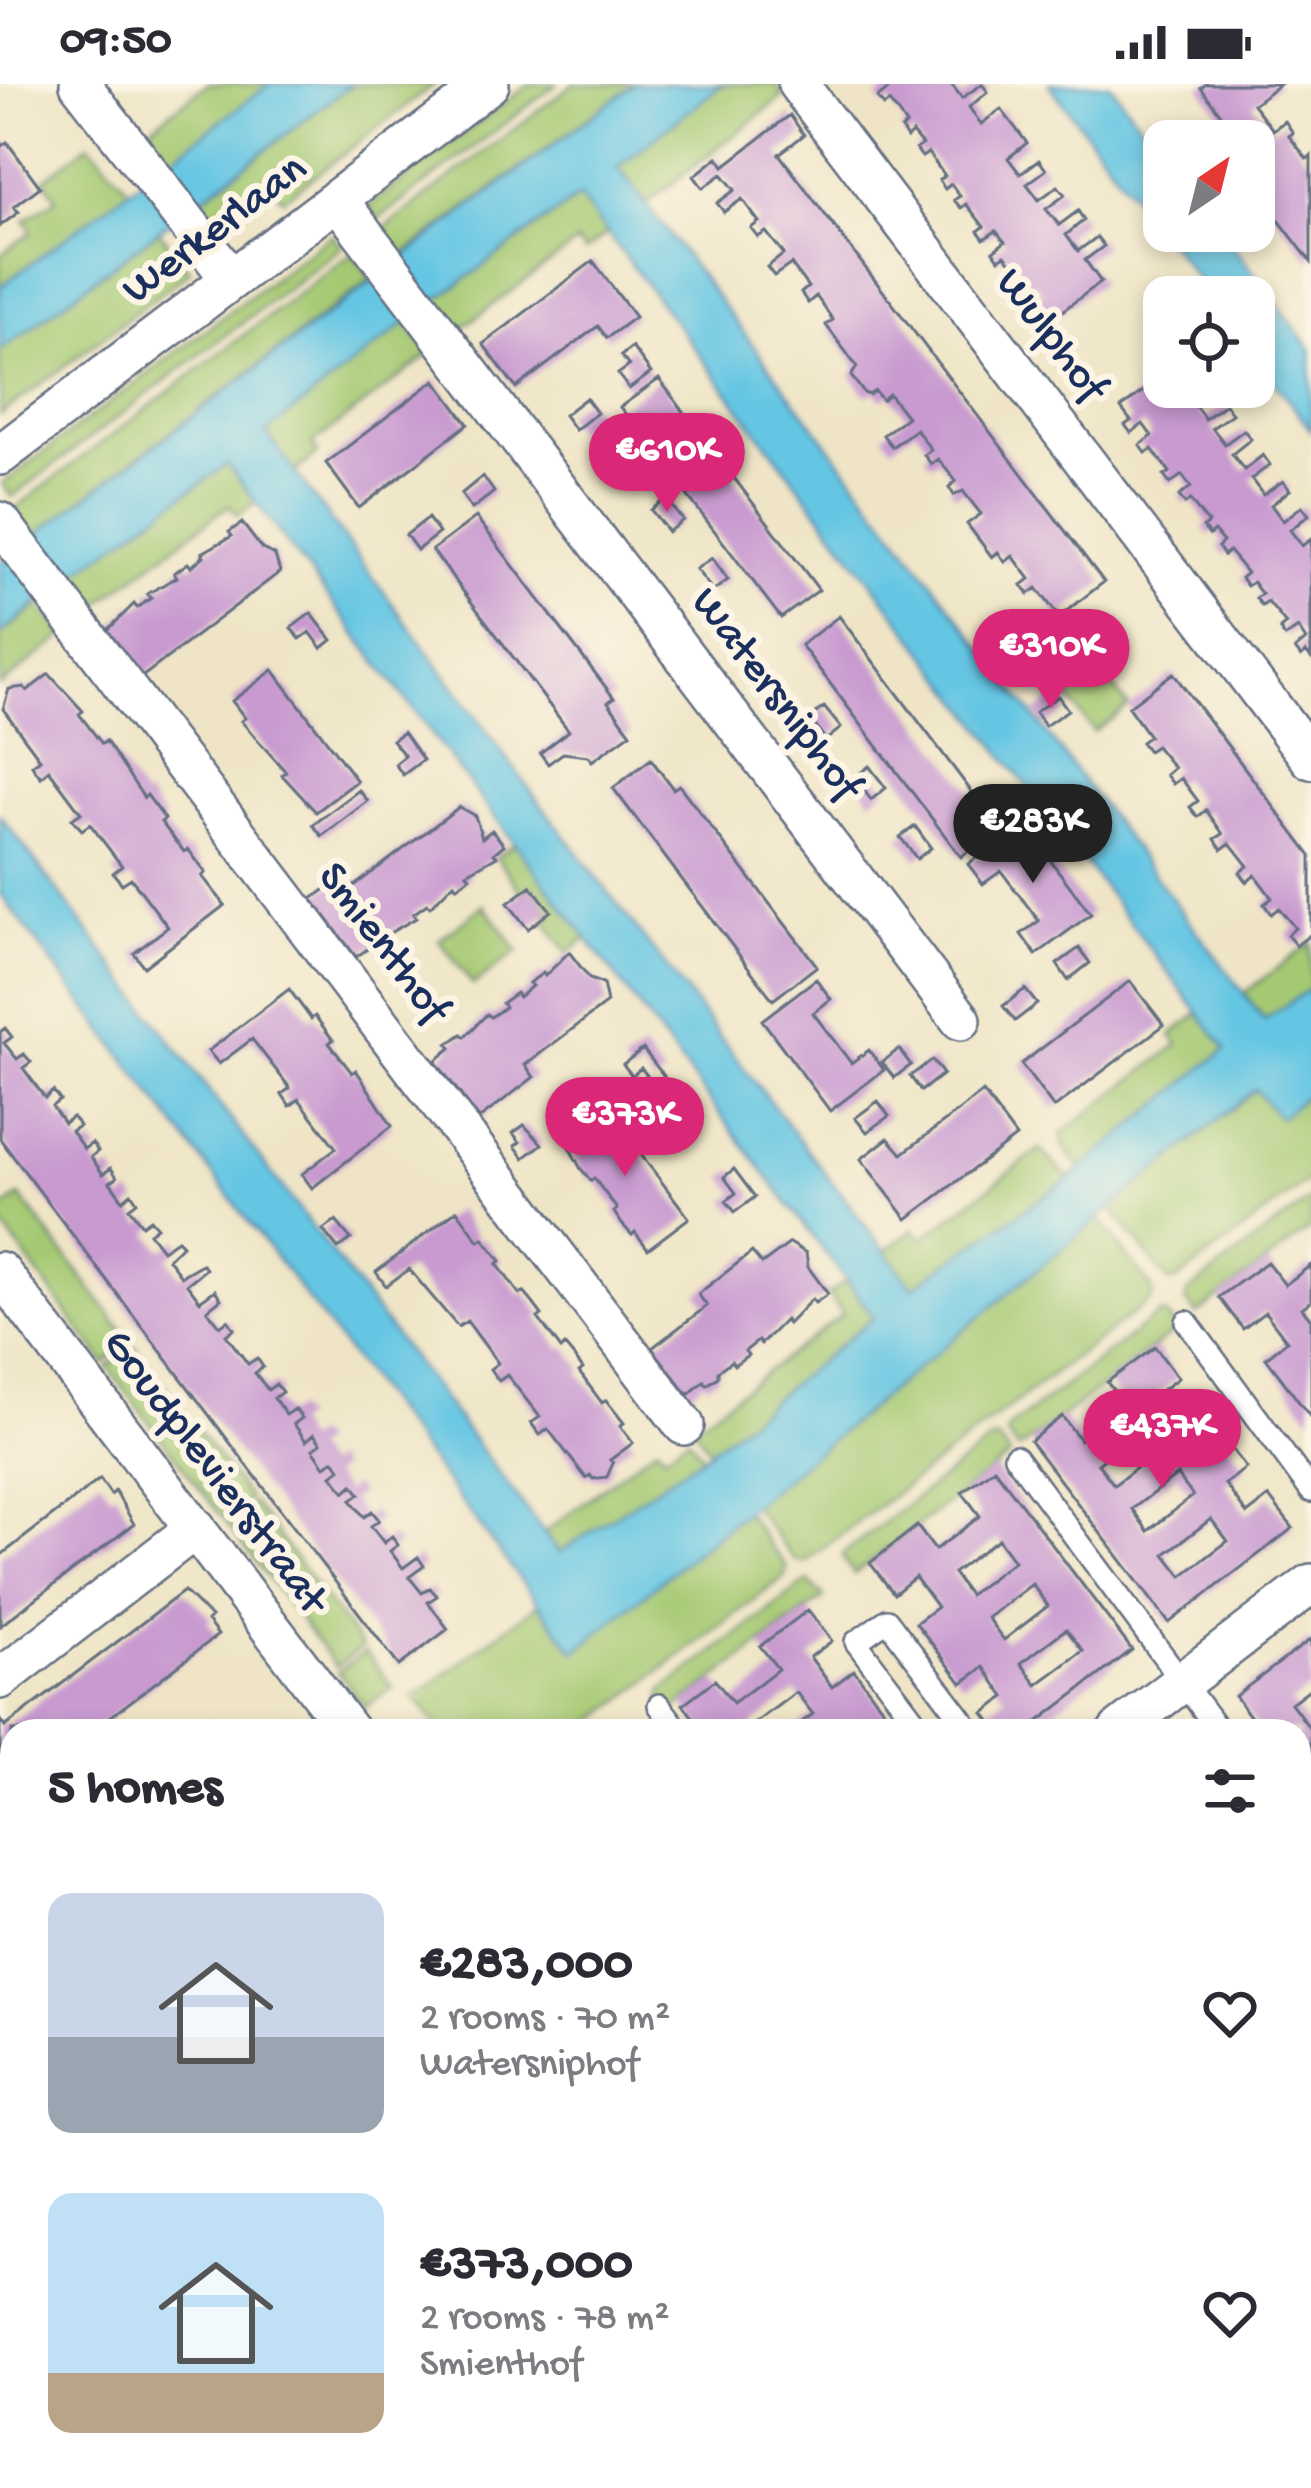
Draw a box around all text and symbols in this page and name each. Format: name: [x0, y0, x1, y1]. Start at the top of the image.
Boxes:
text: 09:50: [60, 16, 171, 69]
north arrow: [1143, 120, 1275, 252]
map controls: [1143, 120, 1275, 408]
street label: Werkerlaan: [113, 144, 319, 318]
street label: Wulphof: [982, 259, 1118, 416]
button: locate: [1143, 276, 1275, 408]
pin: €610K: [583, 413, 751, 515]
text: €610K: [616, 429, 718, 475]
street label: Watersniphof: [677, 578, 873, 814]
pin: €310K: [967, 609, 1135, 711]
text: €310K: [1000, 625, 1102, 671]
pin: €283K: [949, 784, 1117, 886]
text: €283K: [980, 800, 1086, 846]
street label: Smienthof: [304, 853, 460, 1037]
pin: €373K: [541, 1077, 709, 1179]
text: €373K: [572, 1093, 678, 1139]
street label: Goudplevierstraat: [89, 1320, 339, 1629]
pin: €437K: [1078, 1389, 1246, 1491]
text: €437K: [1110, 1405, 1214, 1451]
icon: filters: [1197, 1758, 1263, 1824]
text: 5 homes: [48, 1761, 222, 1821]
text: €283,000: [420, 1937, 633, 1997]
icon: home: [144, 1941, 288, 2085]
icon: heart: [1197, 1980, 1263, 2046]
text: 2 rooms · 70 m²: [420, 1997, 670, 2043]
text: Watersniphof: [420, 2043, 638, 2089]
text: €373,000: [420, 2237, 633, 2297]
icon: home: [144, 2241, 288, 2385]
icon: heart: [1197, 2280, 1263, 2346]
text: 2 rooms · 78 m²: [420, 2297, 669, 2343]
text: Smienthof: [420, 2343, 582, 2389]

